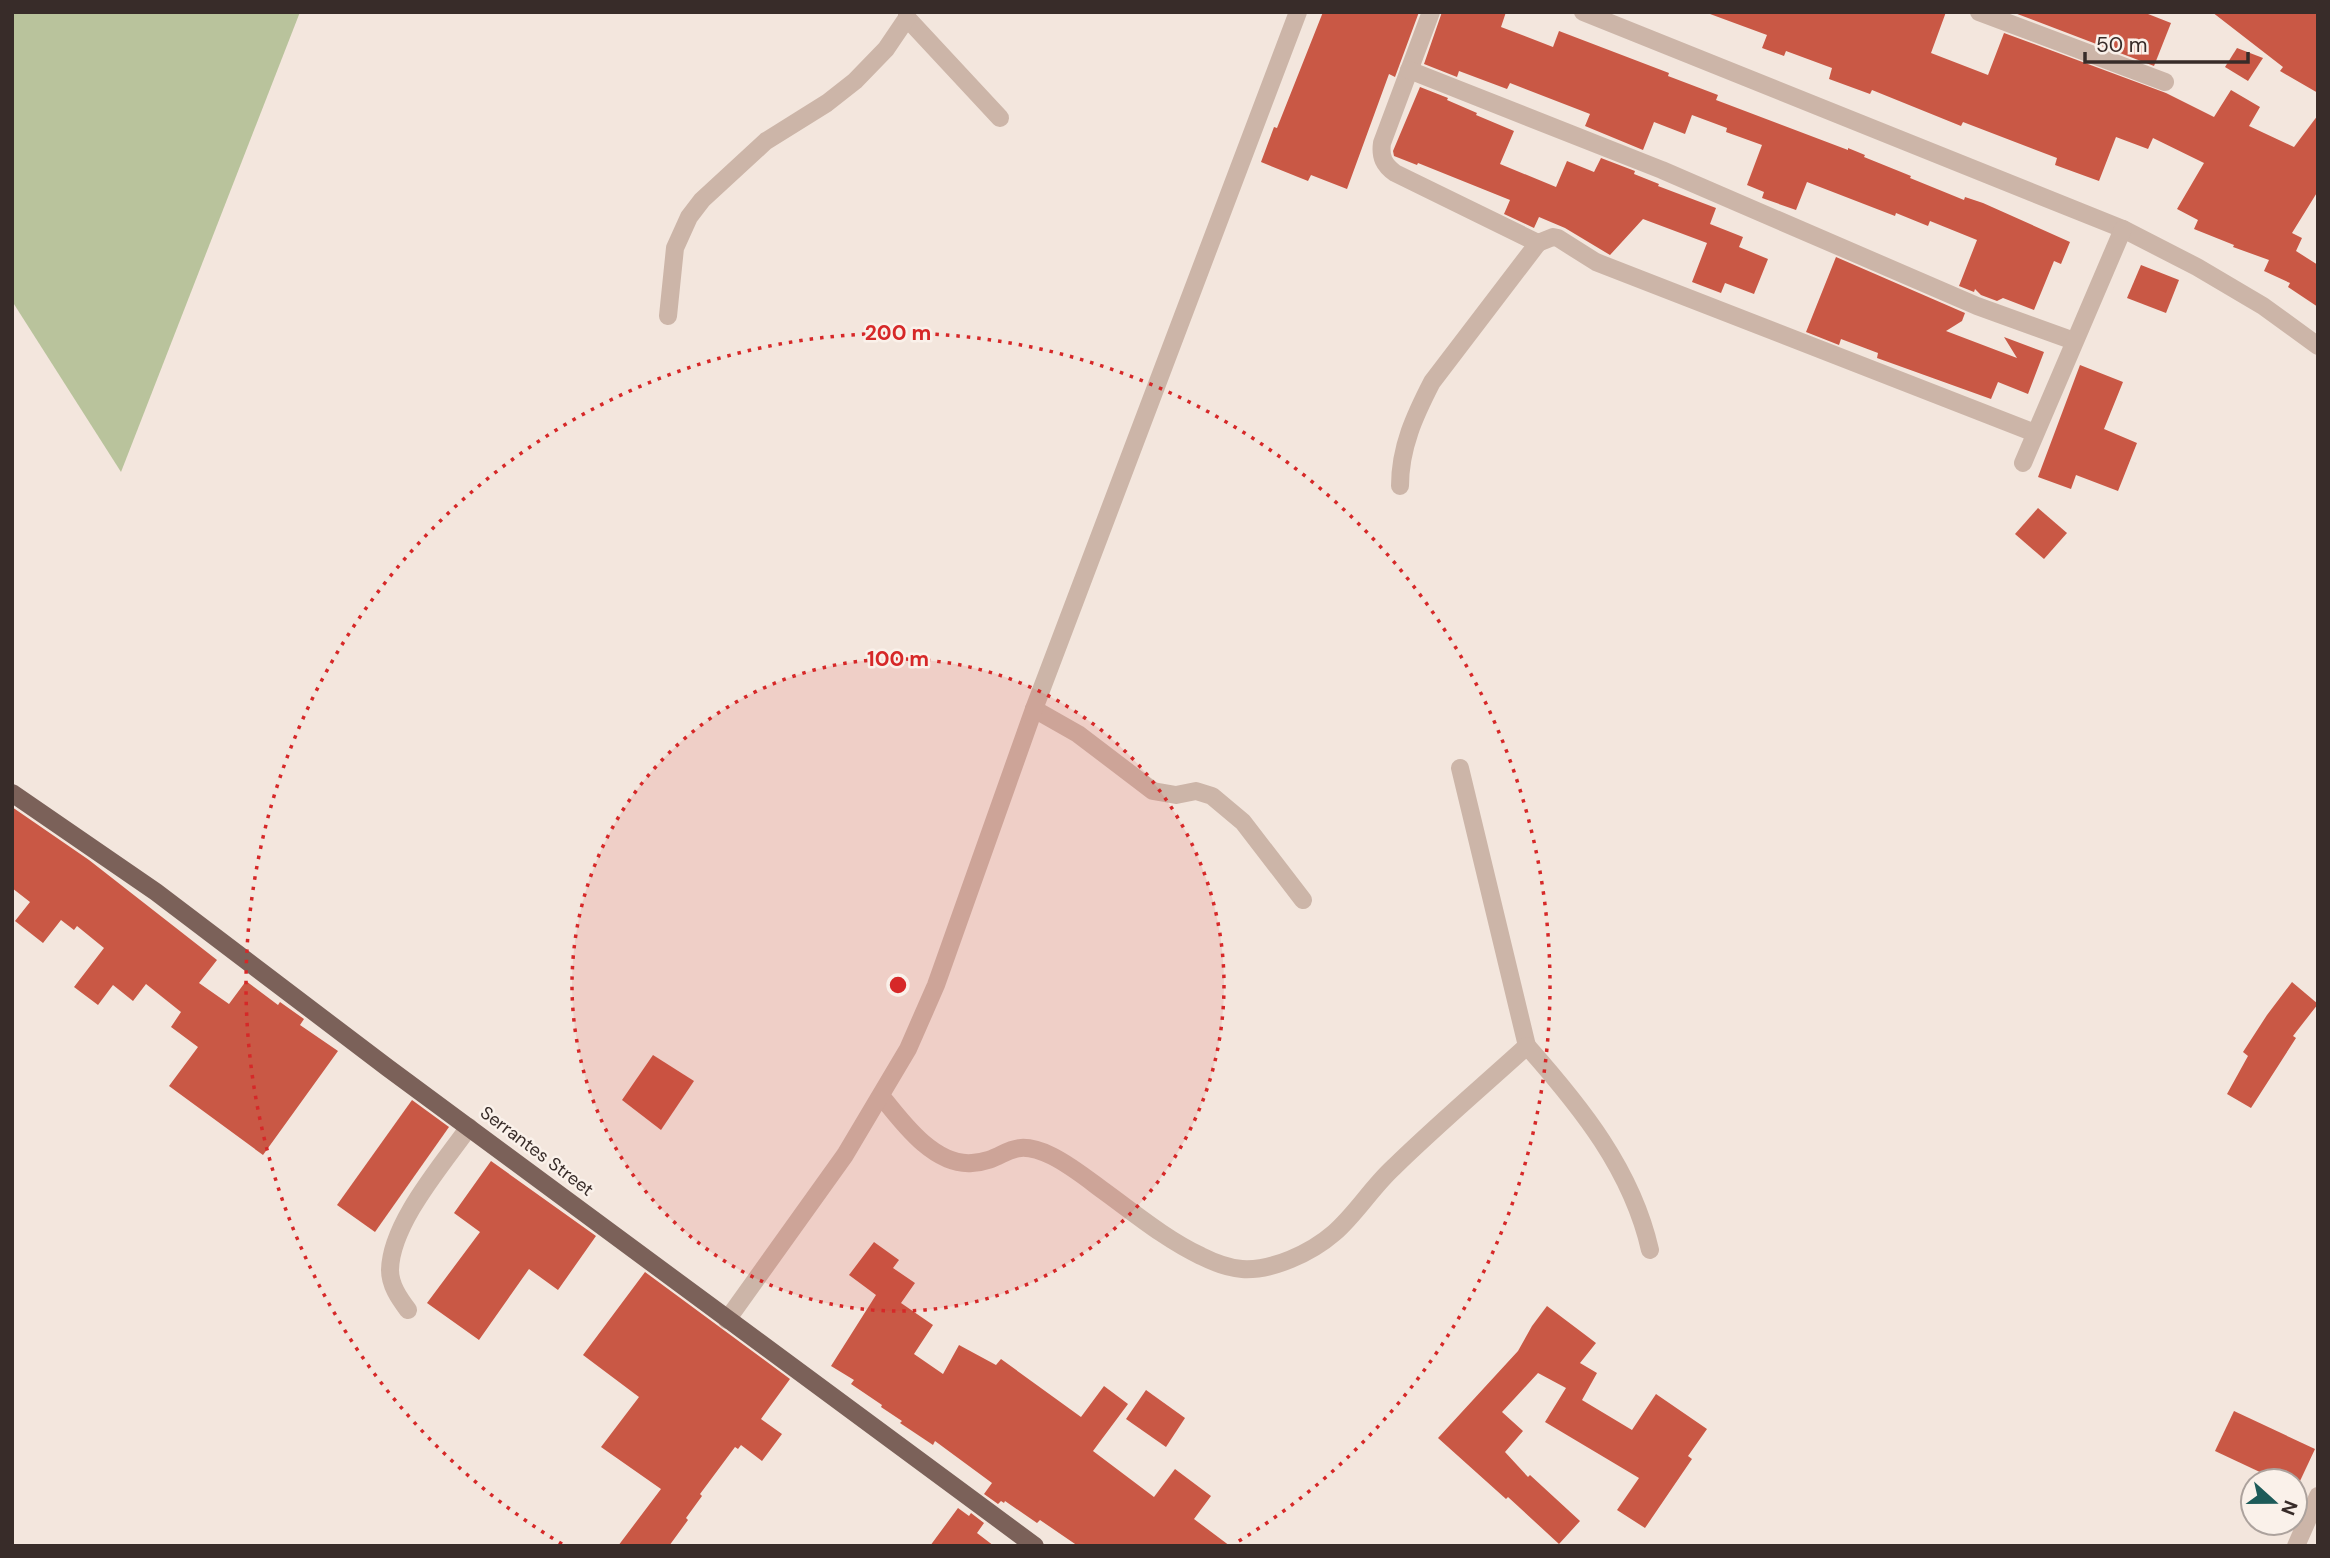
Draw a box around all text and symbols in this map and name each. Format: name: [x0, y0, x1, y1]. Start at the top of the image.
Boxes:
scale bar: [2085, 21, 2248, 65]
text: 50 m: [2096, 31, 2147, 59]
text: 200 m: [865, 319, 931, 347]
text: 100 m: [867, 645, 929, 673]
centre of rings: [886, 973, 910, 997]
street label: Serrantes Street: [475, 1100, 599, 1202]
north arrow: [2239, 1467, 2309, 1537]
text: N: [2275, 1497, 2304, 1519]

